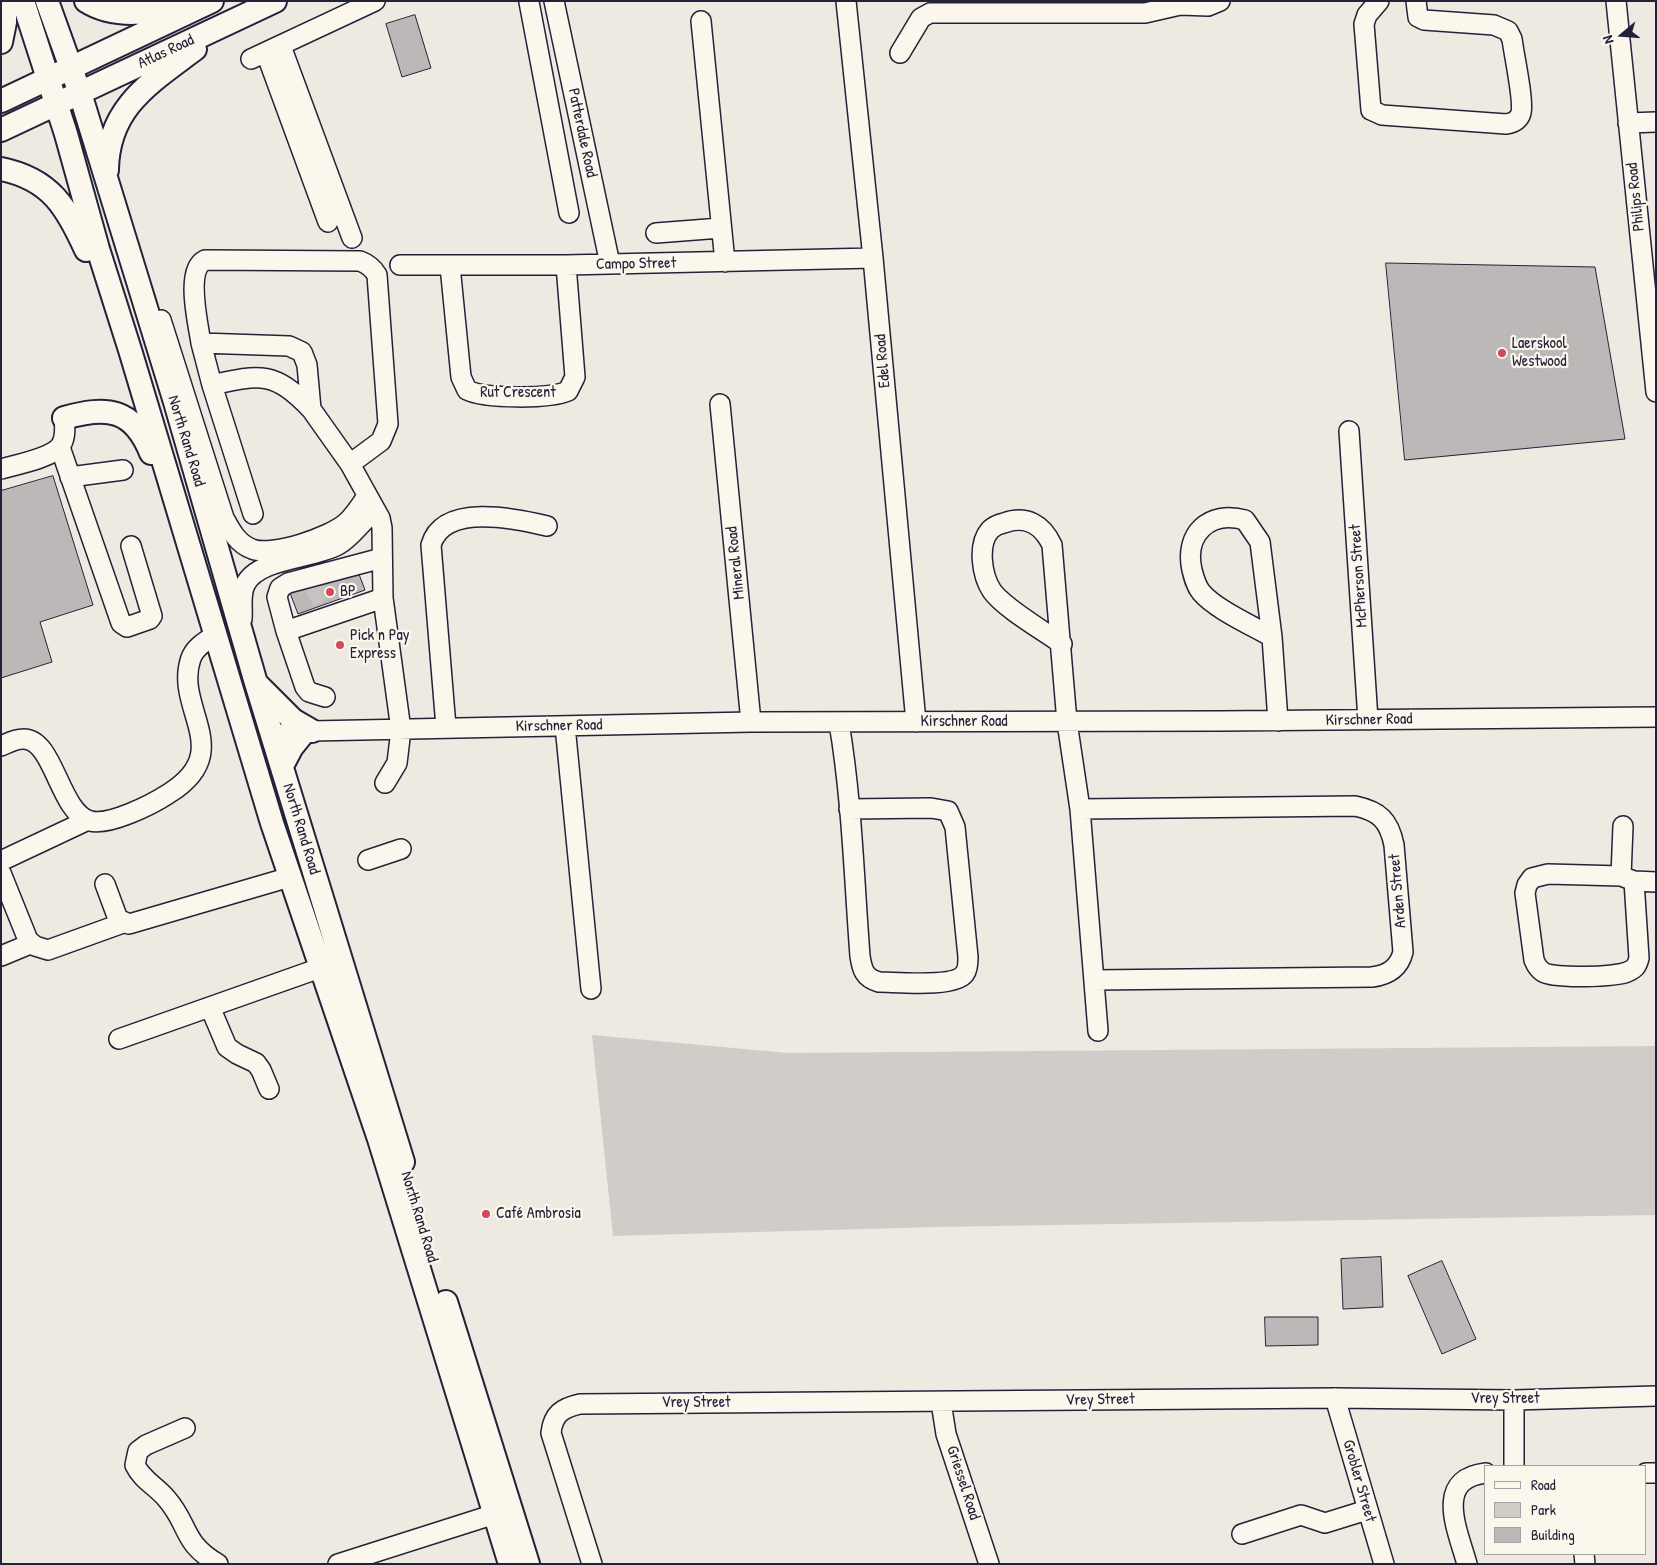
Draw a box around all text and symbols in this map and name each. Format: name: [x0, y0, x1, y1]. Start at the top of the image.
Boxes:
north arrow: [1597, 10, 1647, 60]
street label: Atlas Road: [135, 31, 197, 73]
text: N: [1597, 33, 1617, 46]
street label: Patterdale Road: [563, 87, 601, 179]
street label: Philips Road: [1623, 162, 1649, 232]
street label: Campo Street: [596, 254, 676, 274]
street label: Edel Road: [871, 333, 895, 389]
place label: Laerskool Westwood: [1512, 334, 1567, 372]
marker: Laerskool Westwood: [1496, 347, 1508, 359]
street label: Rut Crescent: [480, 383, 556, 403]
street label: North Rand Road: [163, 393, 209, 489]
street label: McPherson Street: [1346, 524, 1372, 628]
street label: Mineral Road: [723, 526, 749, 600]
place label: BP: [340, 582, 356, 602]
marker: BP: [324, 586, 336, 598]
place label: Pick n Pay Express: [350, 626, 409, 664]
marker: Pick n Pay Express: [334, 639, 346, 651]
street label: Kirschner Road: [1325, 710, 1413, 730]
street label: Kirschner Road: [921, 712, 1007, 732]
street label: Kirschner Road: [515, 716, 603, 736]
street label: North Rand Road: [278, 781, 324, 877]
street label: Arden Street: [1385, 853, 1411, 929]
street label: North Rand Road: [396, 1169, 442, 1265]
place label: Café Ambrosia: [496, 1204, 581, 1224]
marker: Café Ambrosia: [480, 1208, 492, 1220]
street label: Vrey Street: [1470, 1389, 1540, 1409]
street label: Vrey Street: [1065, 1390, 1135, 1410]
street label: Vrey Street: [661, 1393, 731, 1413]
street label: Grobler Street: [1338, 1438, 1380, 1524]
street label: Griessel Road: [942, 1444, 984, 1522]
legend: [1484, 1465, 1647, 1555]
text: Road: [1531, 1474, 1556, 1495]
text: Park: [1531, 1499, 1556, 1520]
text: Building: [1531, 1524, 1575, 1545]

